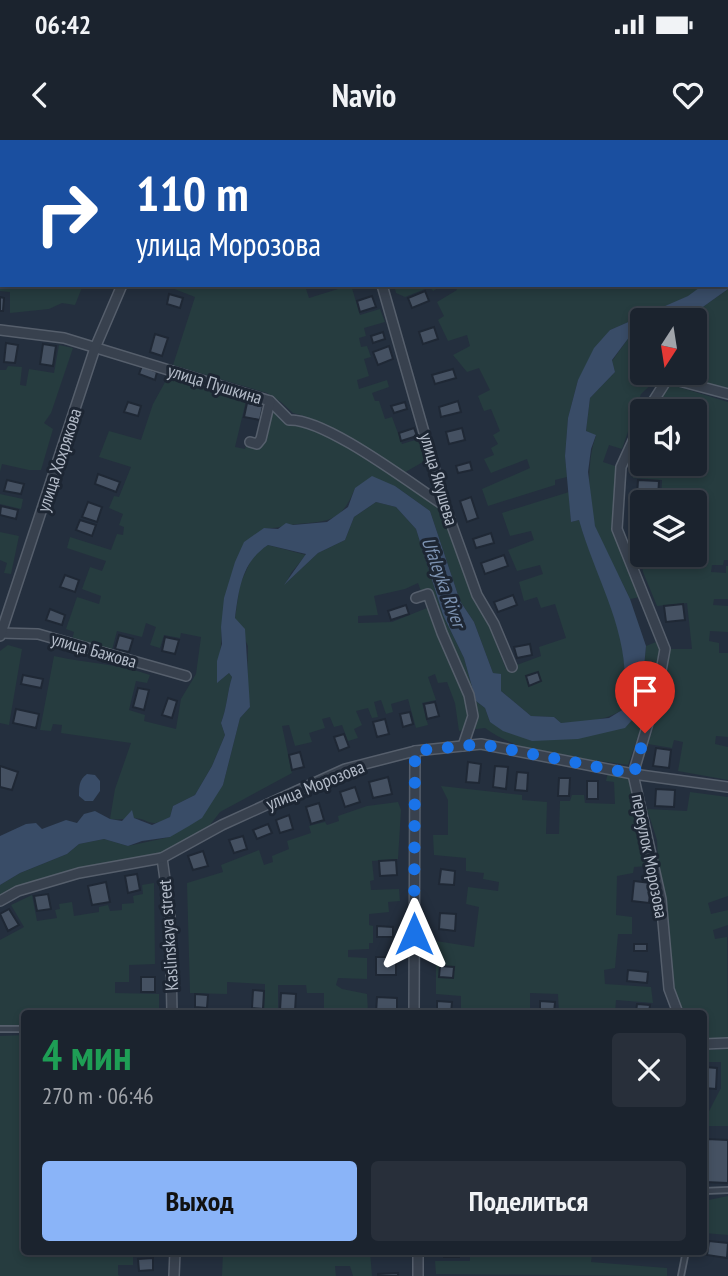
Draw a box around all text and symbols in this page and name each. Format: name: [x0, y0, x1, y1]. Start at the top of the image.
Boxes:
text: 06:42: [35, 8, 91, 41]
text: Navio: [332, 74, 396, 116]
icon: back: [21, 76, 59, 114]
icon: heart: [669, 76, 707, 114]
text: 110 m: [136, 161, 249, 225]
icon: right: [21, 168, 112, 259]
text: улица Морозова: [136, 223, 321, 265]
north arrow: [630, 308, 707, 385]
map controls: [630, 308, 707, 567]
street label: улица Пушкина: [165, 359, 265, 409]
button: sound: [630, 399, 707, 476]
street label: улица Хохрякова: [31, 405, 87, 515]
street label: улица Якушева: [415, 430, 463, 528]
button: layers: [630, 490, 707, 567]
water label: Ufaleyka River: [417, 534, 472, 633]
street label: улица Бажова: [49, 627, 139, 673]
pin: [615, 661, 675, 733]
icon: arrive: [626, 672, 664, 710]
street label: улица Морозова: [262, 755, 368, 815]
street label: переулок Морозова: [627, 792, 673, 920]
street label: Kaslinskaya street: [153, 879, 183, 991]
position arrow: [377, 897, 451, 971]
text: 4 мин: [42, 1027, 132, 1082]
button: close: [612, 1033, 686, 1107]
text: 270 m · 06:46: [42, 1081, 154, 1110]
button: Выход: [42, 1161, 357, 1241]
button: Поделиться: [371, 1161, 686, 1241]

